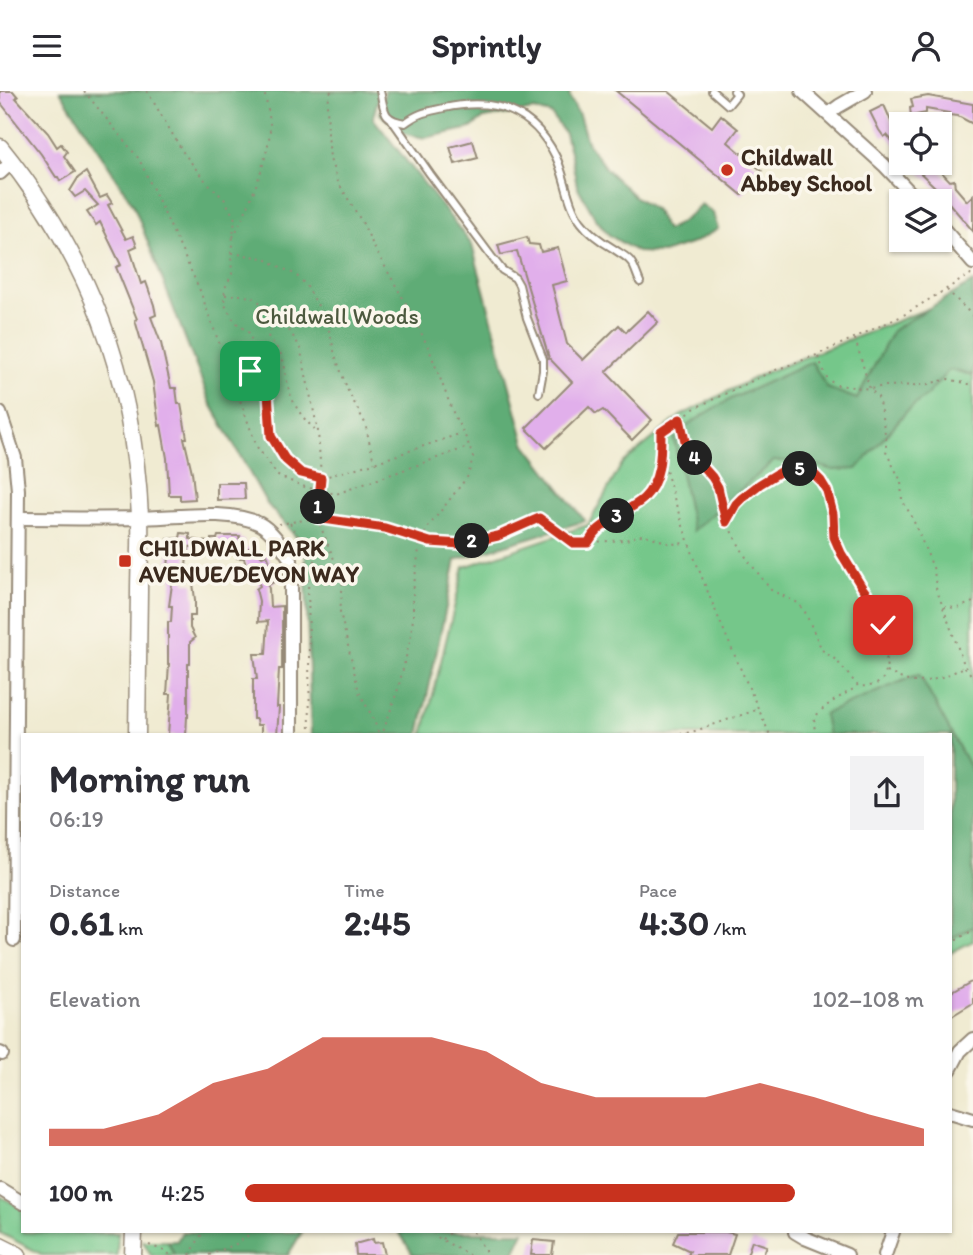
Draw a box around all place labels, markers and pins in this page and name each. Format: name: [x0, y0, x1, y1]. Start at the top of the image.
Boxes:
place label: Childwall Abbey School: [740, 143, 872, 197]
marker: Childwall Abbey School: [719, 162, 735, 178]
pin: [220, 341, 280, 401]
pin: 4: [678, 441, 712, 475]
pin: 5: [782, 451, 818, 487]
pin: 1: [300, 489, 336, 525]
pin: 3: [600, 499, 634, 533]
pin: 2: [454, 524, 490, 559]
place label: CHILDWALL PARK AVENUE/DEVON WAY: [138, 534, 360, 588]
marker: CHILDWALL PARK AVENUE/DEVON WAY: [117, 553, 133, 569]
pin: [853, 595, 913, 655]

